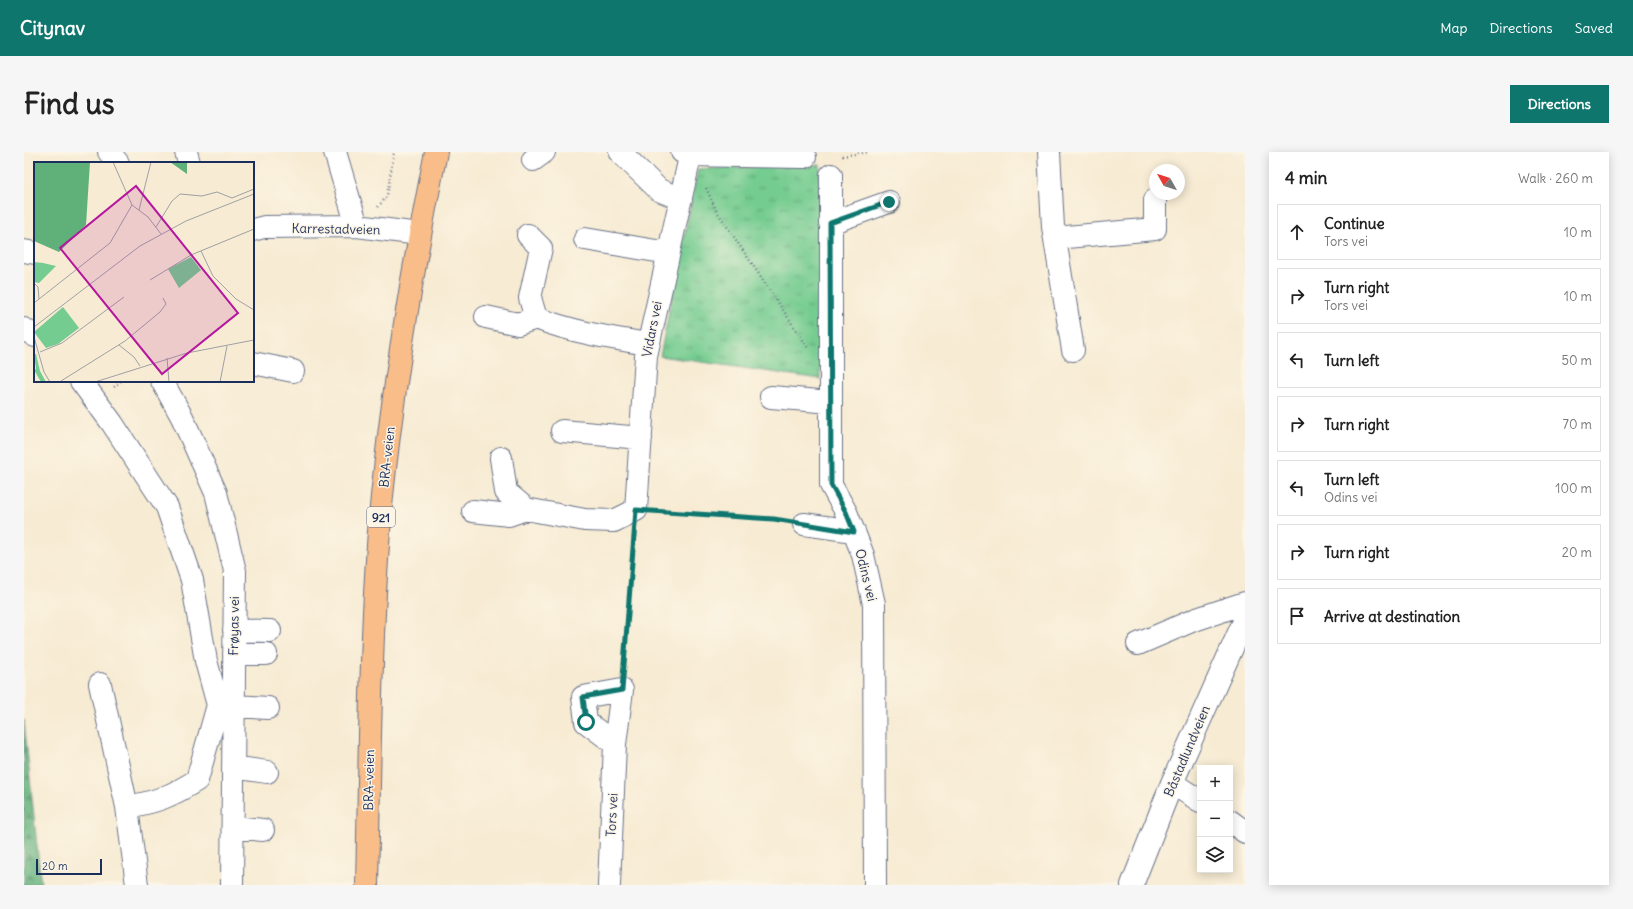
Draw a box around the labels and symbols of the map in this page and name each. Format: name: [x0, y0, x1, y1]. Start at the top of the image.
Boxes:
inset map: [34, 162, 254, 382]
north arrow: [1149, 164, 1185, 200]
route end: [880, 193, 898, 211]
street label: Karrestadveien: [292, 220, 381, 238]
street label: Vidars vei: [638, 299, 666, 358]
street label: BRA-veien: [375, 425, 399, 488]
road number: 921: [367, 507, 395, 527]
street label: Odins vei: [851, 547, 881, 603]
street label: Frøyas vei: [225, 596, 243, 656]
street label: Båstadlundveien: [1160, 702, 1214, 799]
route start: [577, 713, 595, 731]
street label: BRA-veien: [360, 749, 378, 811]
street label: Tors vei: [602, 793, 622, 837]
scale bar: [36, 857, 102, 876]

